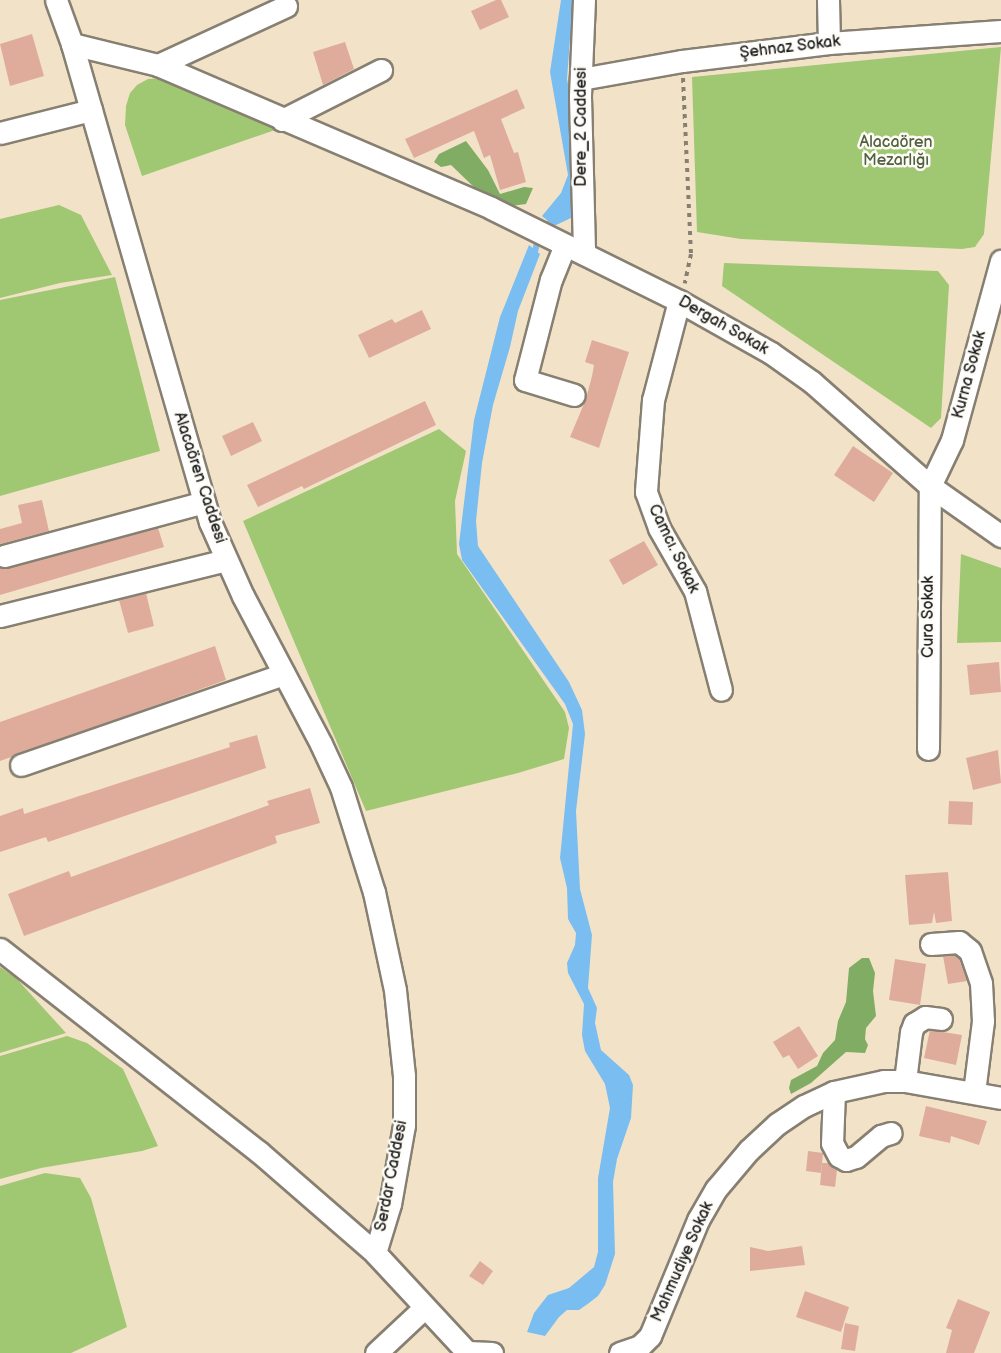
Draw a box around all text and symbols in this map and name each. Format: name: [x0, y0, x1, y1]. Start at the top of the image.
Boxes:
street label: Şehnaz Sokak: [739, 32, 841, 64]
street label: Dere_2 Caddesi: [572, 67, 592, 187]
park label: Alacaören Mezarlığı: [860, 133, 932, 171]
street label: Dergah Sokak: [674, 292, 772, 360]
street label: Kurna Sokak: [949, 329, 991, 421]
street label: Alacaören Caddesi: [169, 410, 229, 546]
street label: Camcı. Sokak: [643, 501, 703, 597]
street label: Cura Sokak: [919, 576, 939, 658]
street label: Serdar Caddesi: [372, 1119, 412, 1233]
street label: Mahmudiye Sokak: [648, 1199, 718, 1325]

